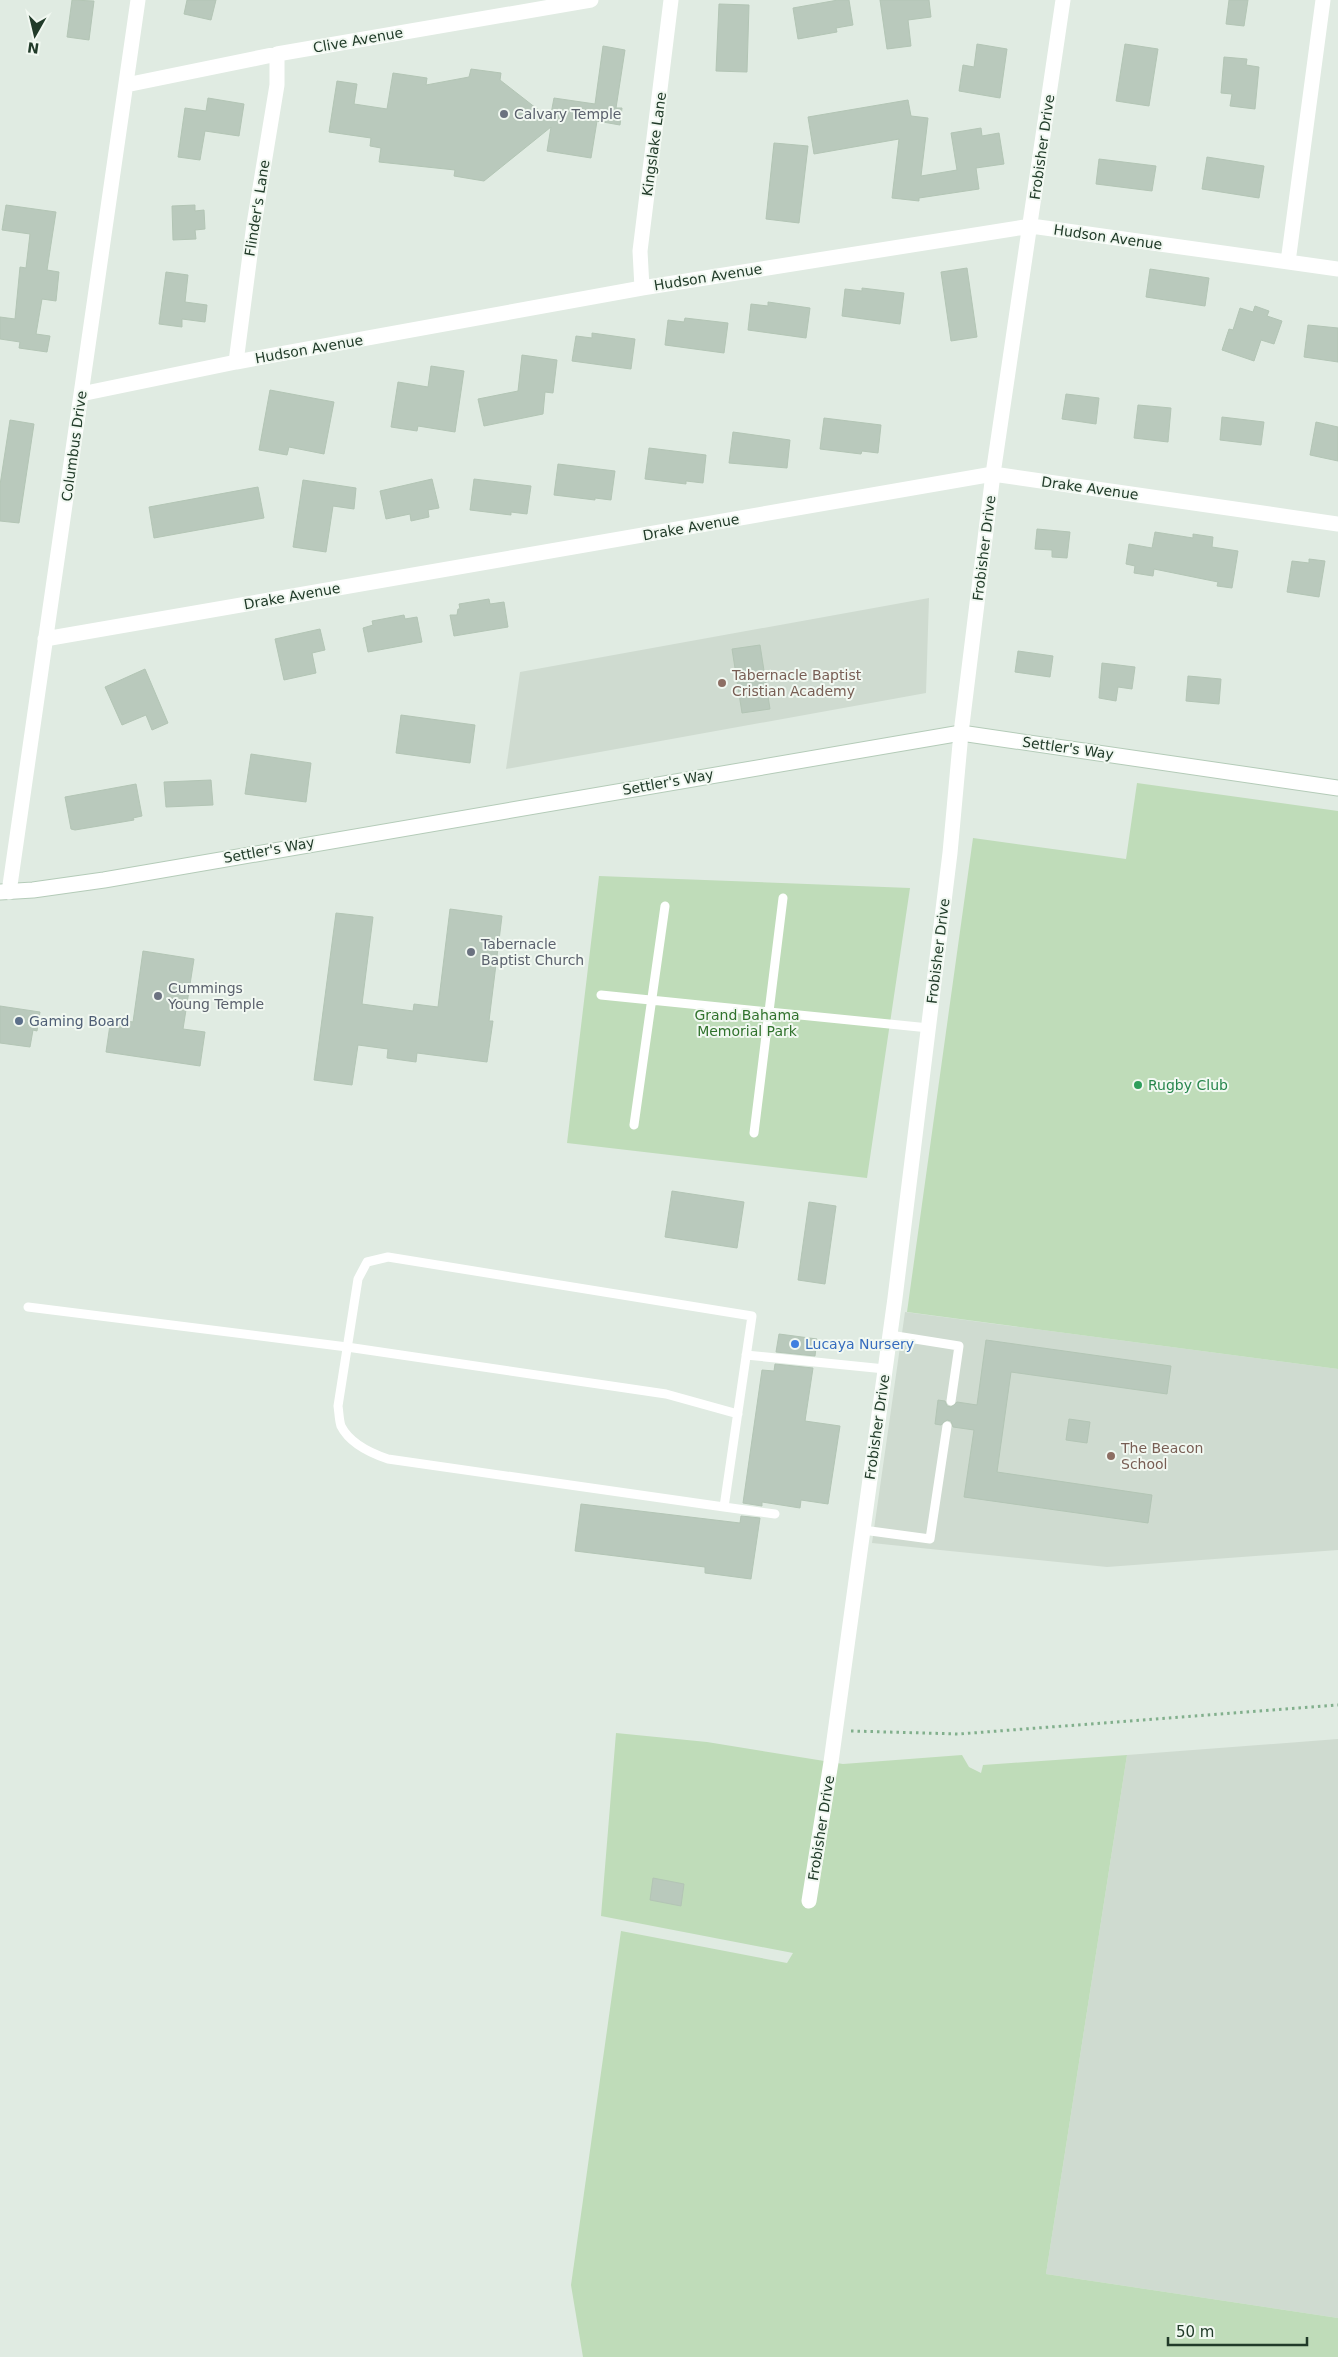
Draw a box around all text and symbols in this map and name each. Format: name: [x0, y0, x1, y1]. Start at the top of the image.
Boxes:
north arrow: [10, 10, 60, 60]
street label: Clive Avenue: [312, 24, 404, 56]
text: N: [26, 39, 40, 57]
street label: Kingslake Lane: [639, 91, 669, 197]
street label: Frobisher Drive: [1027, 93, 1057, 201]
place label: Calvary Temple: [514, 106, 621, 122]
marker: Calvary Temple: [498, 108, 510, 120]
street label: Flinder's Lane: [241, 159, 273, 257]
street label: Hudson Avenue: [1053, 221, 1163, 253]
street label: Hudson Avenue: [653, 261, 763, 293]
street label: Hudson Avenue: [254, 332, 364, 366]
street label: Columbus Drive: [58, 390, 90, 502]
street label: Drake Avenue: [1040, 473, 1140, 503]
street label: Frobisher Drive: [970, 494, 998, 602]
street label: Drake Avenue: [641, 511, 741, 543]
street label: Drake Avenue: [242, 580, 342, 612]
place label: Tabernacle Baptist Cristian Academy: [731, 667, 862, 699]
marker: Tabernacle Baptist Cristian Academy: [716, 677, 728, 689]
street label: Settler's Way: [1021, 734, 1115, 762]
street label: Settler's Way: [621, 766, 715, 798]
street label: Settler's Way: [222, 834, 316, 866]
street label: Frobisher Drive: [924, 897, 952, 1005]
place label: Tabernacle Baptist Church: [480, 936, 584, 968]
marker: Tabernacle Baptist Church: [465, 946, 477, 958]
place label: Cummings Young Temple: [167, 980, 264, 1012]
marker: Cummings Young Temple: [152, 990, 164, 1002]
park label: Grand Bahama Memorial Park: [694, 1007, 800, 1039]
place label: Gaming Board: [29, 1013, 129, 1029]
marker: Gaming Board: [13, 1015, 25, 1027]
place label: Rugby Club: [1148, 1077, 1228, 1093]
marker: Rugby Club: [1132, 1079, 1144, 1091]
place label: Lucaya Nursery: [805, 1336, 914, 1352]
marker: Lucaya Nursery: [789, 1338, 801, 1350]
street label: Frobisher Drive: [862, 1373, 892, 1481]
place label: The Beacon School: [1120, 1440, 1203, 1472]
marker: The Beacon School: [1105, 1450, 1117, 1462]
street label: Frobisher Drive: [805, 1774, 837, 1882]
scale bar: [1168, 2314, 1307, 2346]
text: 50 m: [1176, 2323, 1214, 2341]

